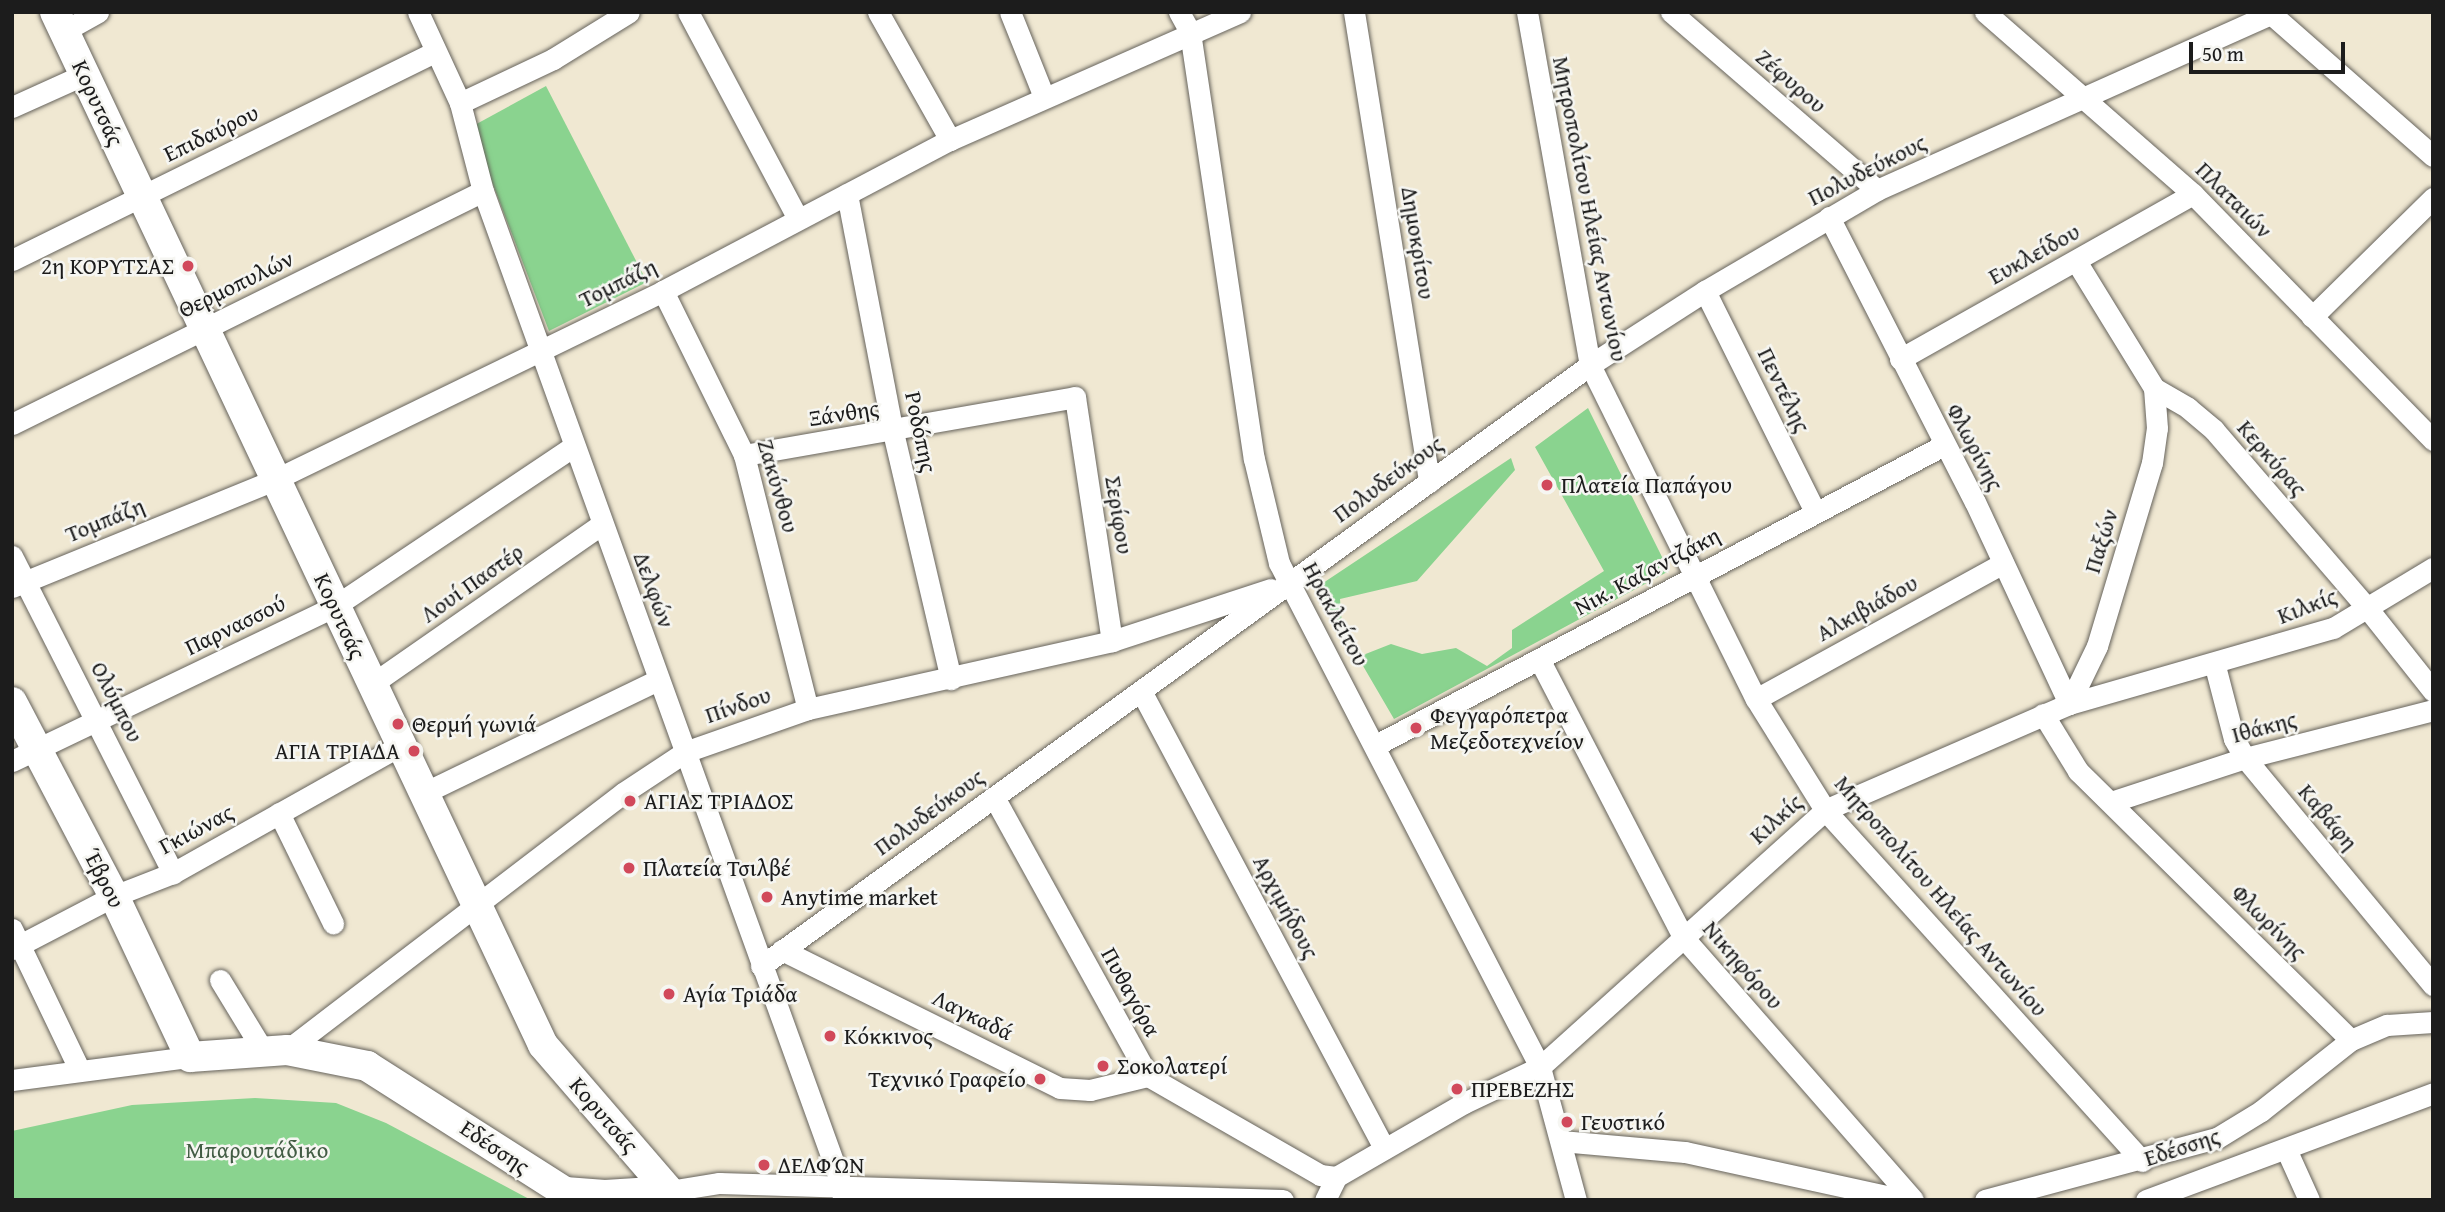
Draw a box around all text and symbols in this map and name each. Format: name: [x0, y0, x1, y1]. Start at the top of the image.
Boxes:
scale bar: [2193, 28, 2349, 72]
text: 50 m: [2202, 38, 2244, 69]
street label: Ζέφυρου: [1750, 43, 1832, 119]
street label: Μητροπολίτου Ηλείας Αντωνίου: [1547, 54, 1633, 364]
street label: Κορυτσάς: [66, 56, 130, 150]
street label: Επιδαύρου: [159, 98, 263, 168]
street label: Πολυδεύκους: [1803, 128, 1931, 212]
street label: Πλαταιών: [2190, 156, 2278, 244]
street label: Δημοκρίτου: [1396, 185, 1440, 301]
street label: Ευκλείδου: [1984, 218, 2084, 290]
street label: Θερμοπυλών: [174, 244, 298, 324]
place label: 2η ΚΟΡΥΤΣΑΣ: [41, 252, 174, 280]
street label: Τομπάζη: [575, 252, 661, 314]
marker: 2η ΚΟΡΥΤΣΑΣ: [180, 258, 196, 274]
street label: Πεντέλης: [1752, 343, 1816, 437]
street label: Ροδόπης: [899, 389, 943, 475]
street label: Ξάνθης: [807, 394, 881, 432]
street label: Φλωρίνης: [1941, 399, 2009, 495]
street label: Κερκύρας: [2232, 414, 2312, 502]
street label: Πολυδεύκους: [1328, 430, 1448, 528]
street label: Ζακύνθου: [752, 436, 804, 536]
place label: Πλατεία Παπάγου: [1561, 471, 1732, 499]
street label: Σερίφου: [1099, 474, 1139, 556]
marker: Πλατεία Παπάγου: [1539, 477, 1555, 493]
street label: Τομπάζη: [61, 492, 149, 548]
street label: Παξών: [2078, 506, 2124, 576]
street label: Νικ. Καζαντζάκη: [1569, 521, 1725, 621]
street label: Λουί Παστέρ: [415, 538, 529, 628]
street label: Δελφών: [628, 548, 680, 632]
street label: Ηρακλείτου: [1297, 557, 1375, 671]
street label: Κορυτσάς: [308, 569, 372, 663]
street label: Αλκιβιάδου: [1812, 569, 1922, 647]
street label: Κιλκίς: [2273, 582, 2341, 630]
street label: Παρνασσού: [180, 589, 290, 661]
street label: Ολύμπου: [85, 657, 149, 747]
street label: Πίνδου: [701, 681, 775, 729]
place label: Φεγγαρόπετρα Μεζεδοτεχνείον: [1430, 701, 1584, 755]
street label: Ιθάκης: [2229, 705, 2299, 749]
place label: Θερμή γωνιά: [412, 710, 537, 738]
marker: Θερμή γωνιά: [390, 716, 406, 732]
marker: Φεγγαρόπετρα Μεζεδοτεχνείον: [1408, 720, 1424, 736]
place label: ΑΓΙΑ ΤΡΙΑΔΑ: [275, 737, 400, 765]
marker: ΑΓΙΑ ΤΡΙΑΔΑ: [406, 743, 422, 759]
street label: Πολυδεύκους: [869, 763, 989, 861]
street label: Μητροπολίτου Ηλείας Αντωνίου: [1829, 770, 2053, 1022]
street label: Καβάφη: [2292, 778, 2364, 856]
place label: ΑΓΙΑΣ ΤΡΙΑΔΟΣ: [644, 787, 793, 815]
street label: Κιλκίς: [1744, 788, 1808, 850]
marker: ΑΓΙΑΣ ΤΡΙΑΔΟΣ: [622, 793, 638, 809]
street label: Γκιώνας: [154, 798, 238, 860]
street label: Έβρου: [77, 843, 131, 913]
street label: Αρχιμήδους: [1247, 851, 1325, 963]
place label: Πλατεία Τσιλβέ: [643, 854, 791, 882]
marker: Πλατεία Τσιλβέ: [621, 860, 637, 876]
street label: Φλωρίνης: [2226, 879, 2312, 965]
place label: Anytime market: [781, 883, 938, 911]
marker: Anytime market: [759, 889, 775, 905]
street label: Νικηφόρου: [1697, 915, 1789, 1015]
street label: Πυθαγόρα: [1095, 943, 1167, 1041]
place label: Αγία Τριάδα: [683, 980, 798, 1008]
street label: Λαγκαδά: [928, 984, 1018, 1046]
marker: Αγία Τριάδα: [661, 986, 677, 1002]
place label: Κόκκινος: [844, 1022, 933, 1050]
marker: Κόκκινος: [822, 1028, 838, 1044]
place label: Σοκολατερί: [1117, 1052, 1227, 1080]
marker: Σοκολατερί: [1095, 1058, 1111, 1074]
place label: Τεχνικό Γραφείο: [868, 1065, 1026, 1093]
street label: Κορυτσάς: [564, 1071, 644, 1159]
marker: Τεχνικό Γραφείο: [1032, 1071, 1048, 1087]
place label: ΠΡΕΒΕΖΗΣ: [1471, 1075, 1574, 1103]
marker: ΠΡΕΒΕΖΗΣ: [1449, 1081, 1465, 1097]
place label: Γευστικό: [1581, 1108, 1665, 1136]
street label: Εδέσσης: [455, 1114, 535, 1180]
marker: Γευστικό: [1559, 1114, 1575, 1130]
street label: Εδέσσης: [2141, 1122, 2223, 1172]
park label: Μπαρουτάδικο: [186, 1136, 328, 1164]
place label: ΔΕΛΦΏΝ: [778, 1151, 864, 1179]
marker: ΔΕΛΦΏΝ: [756, 1157, 772, 1173]

